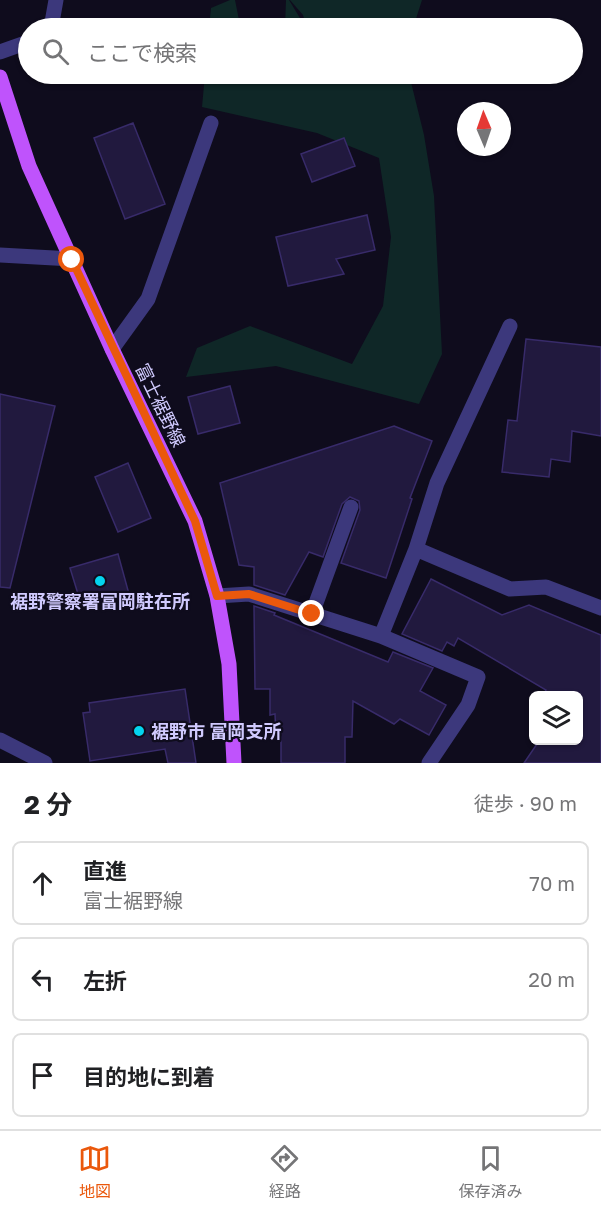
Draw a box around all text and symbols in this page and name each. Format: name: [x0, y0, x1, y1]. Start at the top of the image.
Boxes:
search box: [18, 18, 583, 84]
icon: search: [39, 35, 72, 68]
text: ここで検索: [87, 39, 197, 66]
north arrow: [457, 102, 511, 156]
route start: [58, 246, 84, 272]
street label: 富士裾野線: [131, 360, 191, 450]
marker: 裾野警察署富岡駐在所: [93, 574, 107, 588]
place label: 裾野警察署富岡駐在所: [10, 590, 190, 612]
route end: [298, 600, 324, 626]
map controls: [529, 691, 583, 745]
button: layers: [529, 691, 583, 745]
place label: 裾野市 富岡支所: [151, 720, 282, 742]
marker: 裾野市 富岡支所: [132, 724, 146, 738]
text: 2 分: [24, 789, 72, 820]
text: 徒歩 · 90 m: [474, 791, 577, 815]
text: 直進: [83, 857, 127, 884]
icon: ahead: [26, 867, 59, 900]
text: 70 m: [529, 871, 575, 895]
text: 富士裾野線: [83, 888, 183, 912]
icon: left: [26, 963, 59, 996]
text: 左折: [83, 967, 127, 994]
text: 20 m: [528, 967, 575, 991]
icon: arrive: [26, 1059, 59, 1092]
text: 目的地に到着: [83, 1063, 215, 1090]
tab: 地図: [78, 1142, 111, 1202]
tab: 経路: [268, 1142, 301, 1202]
tab: 保存済み: [458, 1142, 522, 1202]

